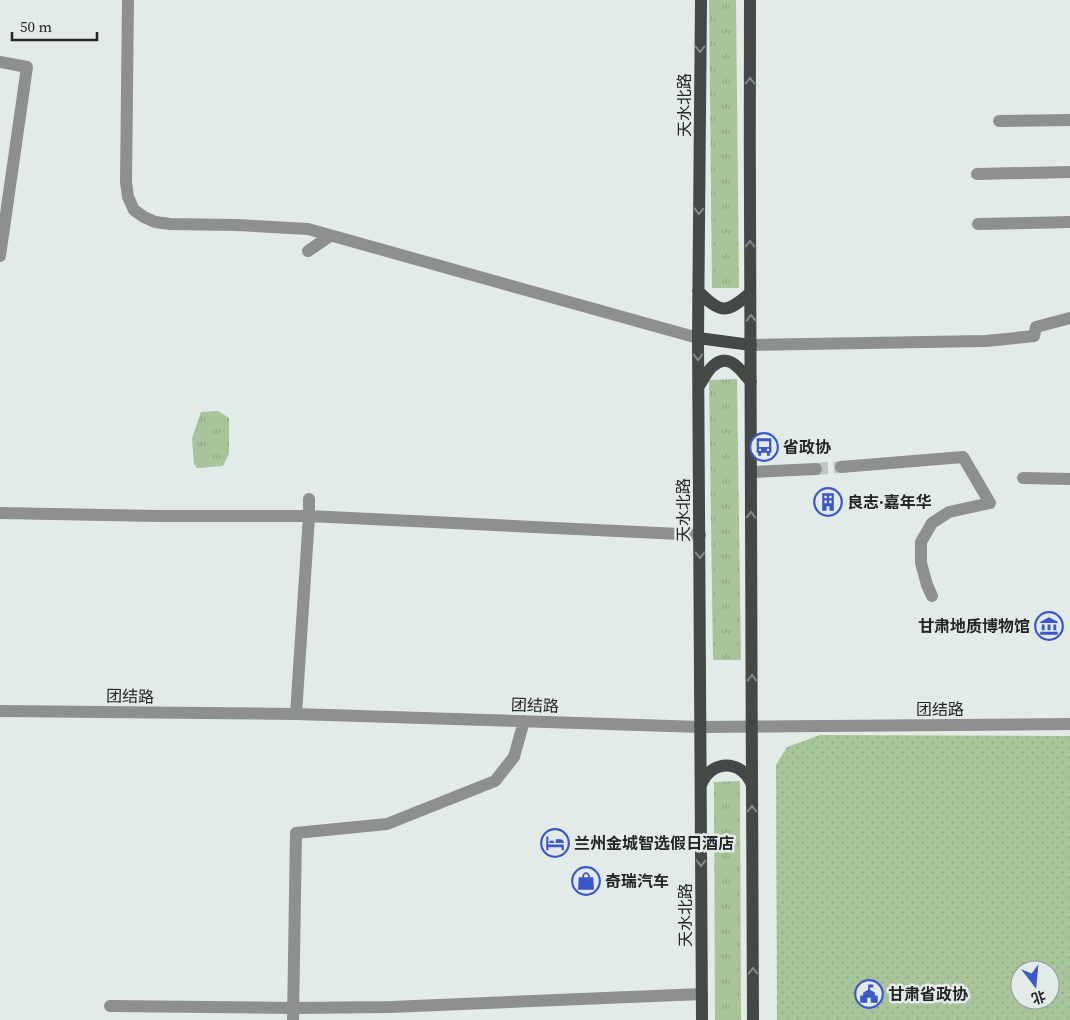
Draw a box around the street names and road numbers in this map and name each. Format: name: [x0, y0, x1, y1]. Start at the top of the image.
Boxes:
street label: 天水北路: [673, 73, 695, 137]
street label: 天水北路: [672, 478, 694, 542]
street label: 团结路: [106, 685, 154, 707]
street label: 团结路: [511, 693, 559, 717]
street label: 团结路: [916, 698, 964, 720]
street label: 天水北路: [674, 883, 696, 947]

